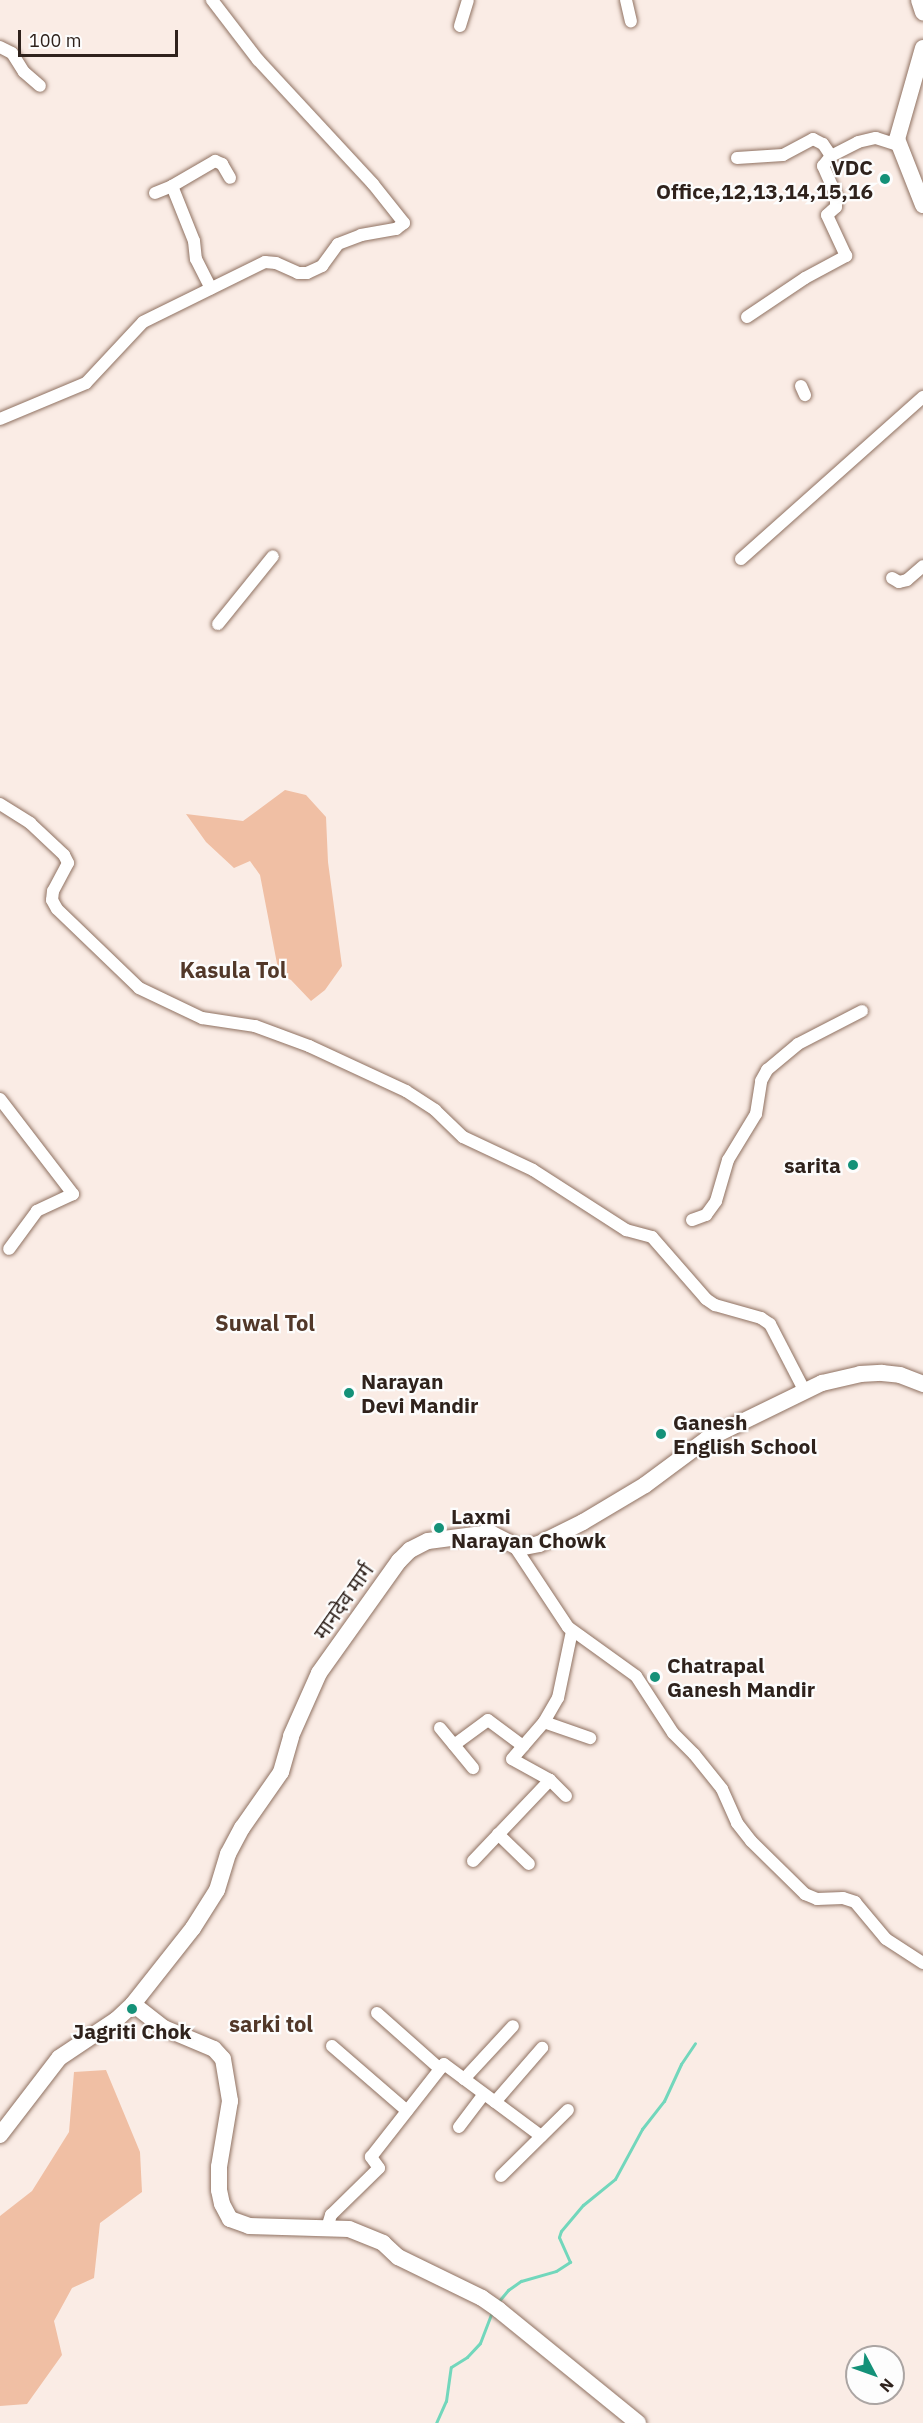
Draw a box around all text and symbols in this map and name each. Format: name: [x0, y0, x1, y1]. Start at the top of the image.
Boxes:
scale bar: [21, 18, 182, 56]
text: 100 m: [29, 29, 81, 52]
place label: VDC Office,12,13,14,15,16: [656, 154, 873, 204]
marker: VDC Office,12,13,14,15,16: [878, 172, 892, 186]
district label: Kasula Tol: [180, 957, 286, 983]
place label: sarita: [784, 1152, 841, 1178]
marker: sarita: [846, 1158, 860, 1172]
district label: Suwal Tol: [215, 1310, 315, 1336]
place label: Narayan Devi Mandir: [361, 1368, 478, 1418]
marker: Narayan Devi Mandir: [342, 1386, 356, 1400]
place label: Ganesh English School: [673, 1409, 817, 1459]
marker: Ganesh English School: [654, 1427, 668, 1441]
place label: Laxmi Narayan Chowk: [451, 1503, 606, 1553]
marker: Laxmi Narayan Chowk: [432, 1521, 446, 1535]
street label: मानदेव मार्ग: [308, 1558, 378, 1644]
place label: Chatrapal Ganesh Mandir: [667, 1652, 815, 1702]
marker: Chatrapal Ganesh Mandir: [648, 1670, 662, 1684]
marker: Jagriti Chok: [125, 2002, 139, 2016]
district label: sarki tol: [229, 2011, 313, 2037]
place label: Jagriti Chok: [73, 2018, 191, 2044]
north arrow: [845, 2345, 905, 2405]
text: N: [876, 2375, 898, 2396]

